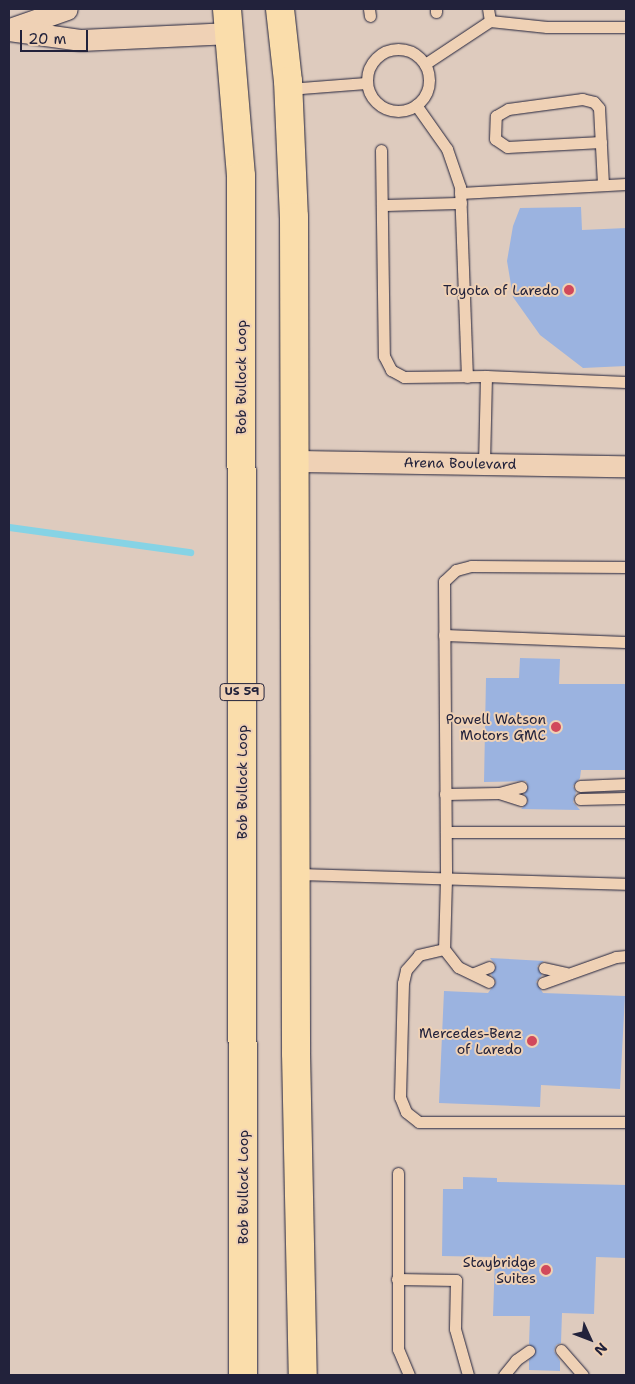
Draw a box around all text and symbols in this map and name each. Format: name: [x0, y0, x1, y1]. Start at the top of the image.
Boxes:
scale bar: [22, 20, 90, 52]
text: 20 m: [28, 29, 67, 49]
place label: Toyota of Laredo: [443, 282, 559, 298]
marker: Toyota of Laredo: [563, 284, 575, 296]
street label: Bob Bullock Loop: [233, 320, 249, 434]
street label: Arena Boulevard: [403, 454, 517, 472]
road number: US 59: [220, 682, 264, 702]
place label: Powell Watson Motors GMC: [446, 711, 546, 744]
marker: Powell Watson Motors GMC: [550, 721, 562, 733]
street label: Bob Bullock Loop: [234, 725, 250, 839]
place label: Mercedes-Benz of Laredo: [419, 1025, 522, 1058]
marker: Mercedes-Benz of Laredo: [526, 1035, 538, 1047]
street label: Bob Bullock Loop: [235, 1130, 251, 1244]
place label: Staybridge Suites: [463, 1254, 536, 1286]
marker: Staybridge Suites: [540, 1264, 552, 1276]
north arrow: [565, 1314, 615, 1364]
text: N: [591, 1339, 611, 1359]

